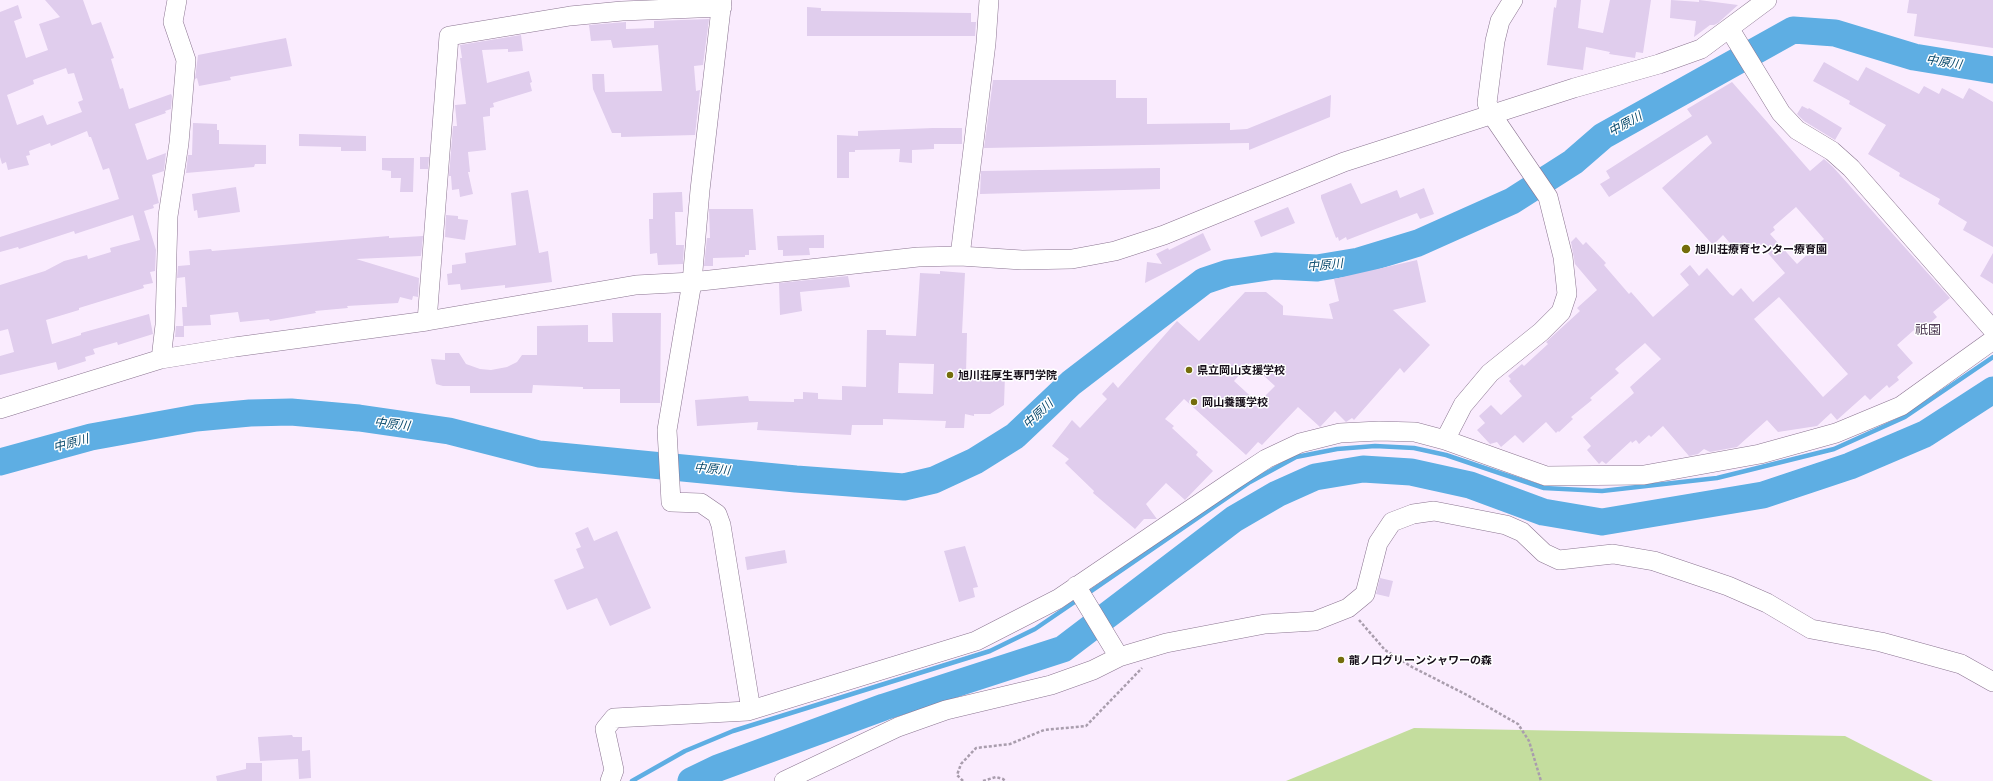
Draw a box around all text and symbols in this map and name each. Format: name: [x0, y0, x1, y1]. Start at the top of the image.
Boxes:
water label: 中原川: [1925, 52, 1963, 72]
water label: 中原川: [1606, 109, 1644, 139]
place label: 旭川荘療育センター療育園: [1695, 242, 1827, 256]
marker: 旭川荘療育センター療育園: [1680, 243, 1692, 255]
water label: 中原川: [1306, 256, 1344, 274]
district label: 祇園: [1915, 322, 1941, 338]
place label: 県立岡山支援学校: [1197, 363, 1285, 377]
marker: 県立岡山支援学校: [1184, 365, 1194, 375]
place label: 旭川荘厚生専門学院: [958, 368, 1057, 382]
marker: 旭川荘厚生専門学院: [945, 370, 955, 380]
place label: 岡山養護学校: [1202, 395, 1268, 409]
water label: 中原川: [1020, 396, 1056, 432]
marker: 岡山養護学校: [1189, 397, 1199, 407]
water label: 中原川: [373, 415, 411, 433]
water label: 中原川: [52, 431, 90, 455]
water label: 中原川: [693, 460, 731, 478]
place label: 龍ノ口グリーンシャワーの森: [1349, 653, 1492, 667]
marker: 龍ノ口グリーンシャワーの森: [1336, 655, 1346, 665]

